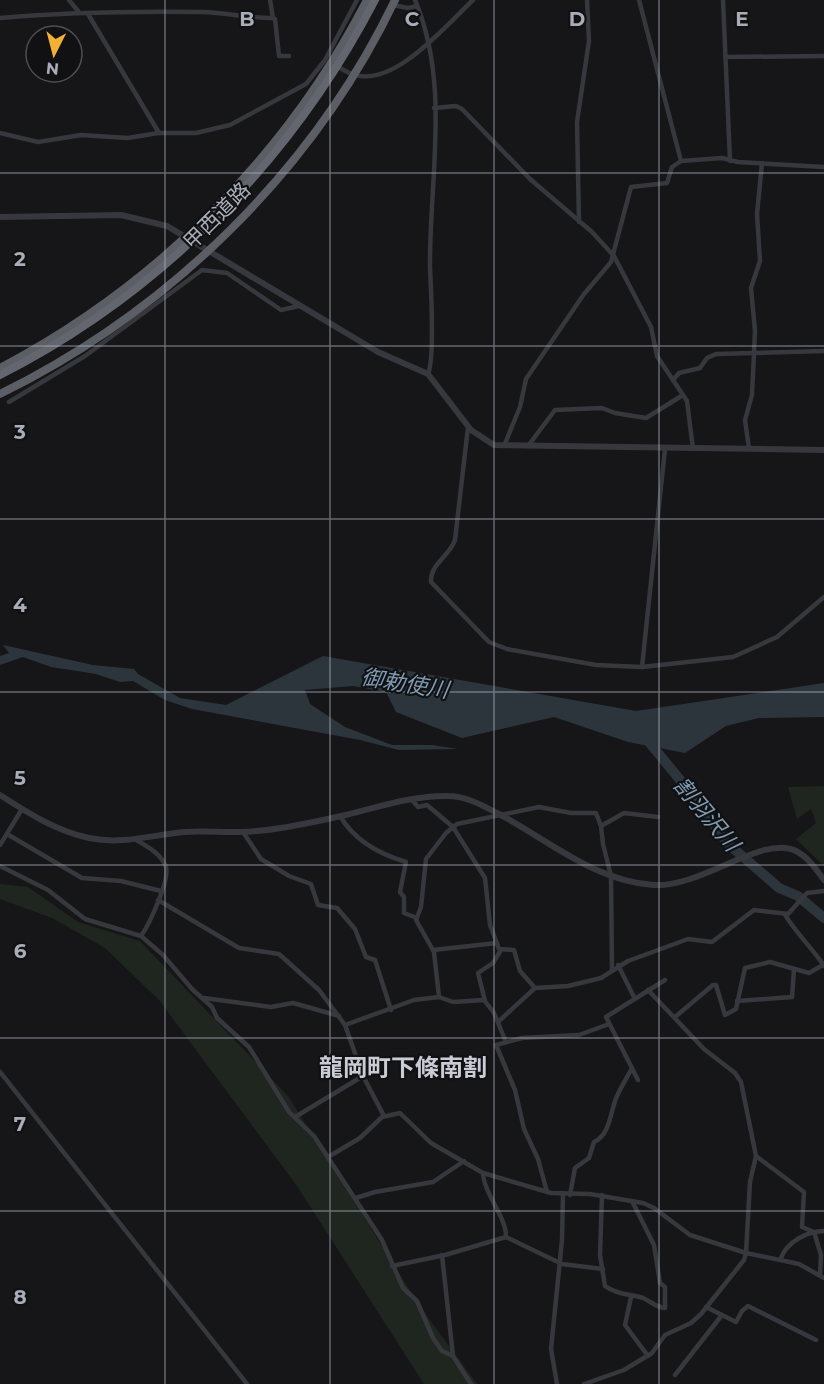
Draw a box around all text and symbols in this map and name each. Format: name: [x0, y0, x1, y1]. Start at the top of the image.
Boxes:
text: B: [239, 7, 255, 31]
text: C: [405, 7, 420, 31]
text: D: [569, 7, 585, 31]
text: E: [735, 7, 749, 31]
north arrow: [24, 24, 84, 84]
text: N: [45, 58, 60, 79]
street label: 甲西道路: [178, 177, 255, 254]
text: 2: [14, 247, 26, 271]
text: 3: [13, 420, 26, 444]
text: 4: [13, 593, 27, 617]
water label: 御勅使川: [359, 663, 452, 704]
text: 5: [14, 766, 26, 790]
water label: 割羽沢川: [668, 772, 747, 858]
text: 6: [14, 939, 27, 963]
district label: 龍岡町下條南割: [319, 1053, 487, 1082]
text: 7: [14, 1112, 26, 1136]
text: 8: [13, 1285, 27, 1309]

